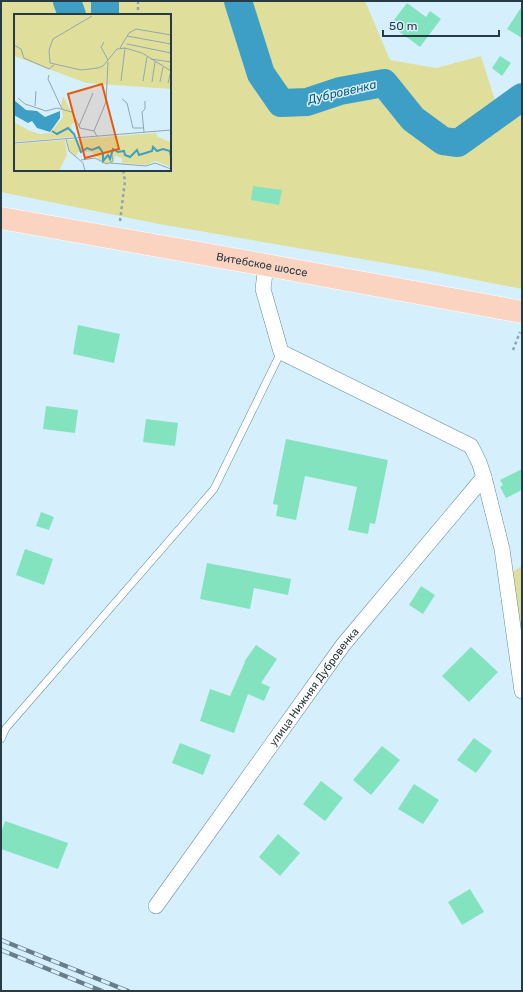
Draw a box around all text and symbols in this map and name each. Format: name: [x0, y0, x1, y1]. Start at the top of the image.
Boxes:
scale bar: [383, 12, 499, 38]
inset map: [14, 14, 171, 171]
text: 50 m: [389, 19, 417, 33]
water label: Дубровенка: [305, 77, 378, 107]
street label: Витебское шоссе: [215, 250, 309, 279]
street label: улица Нижняя Дубровенка: [266, 625, 361, 749]

